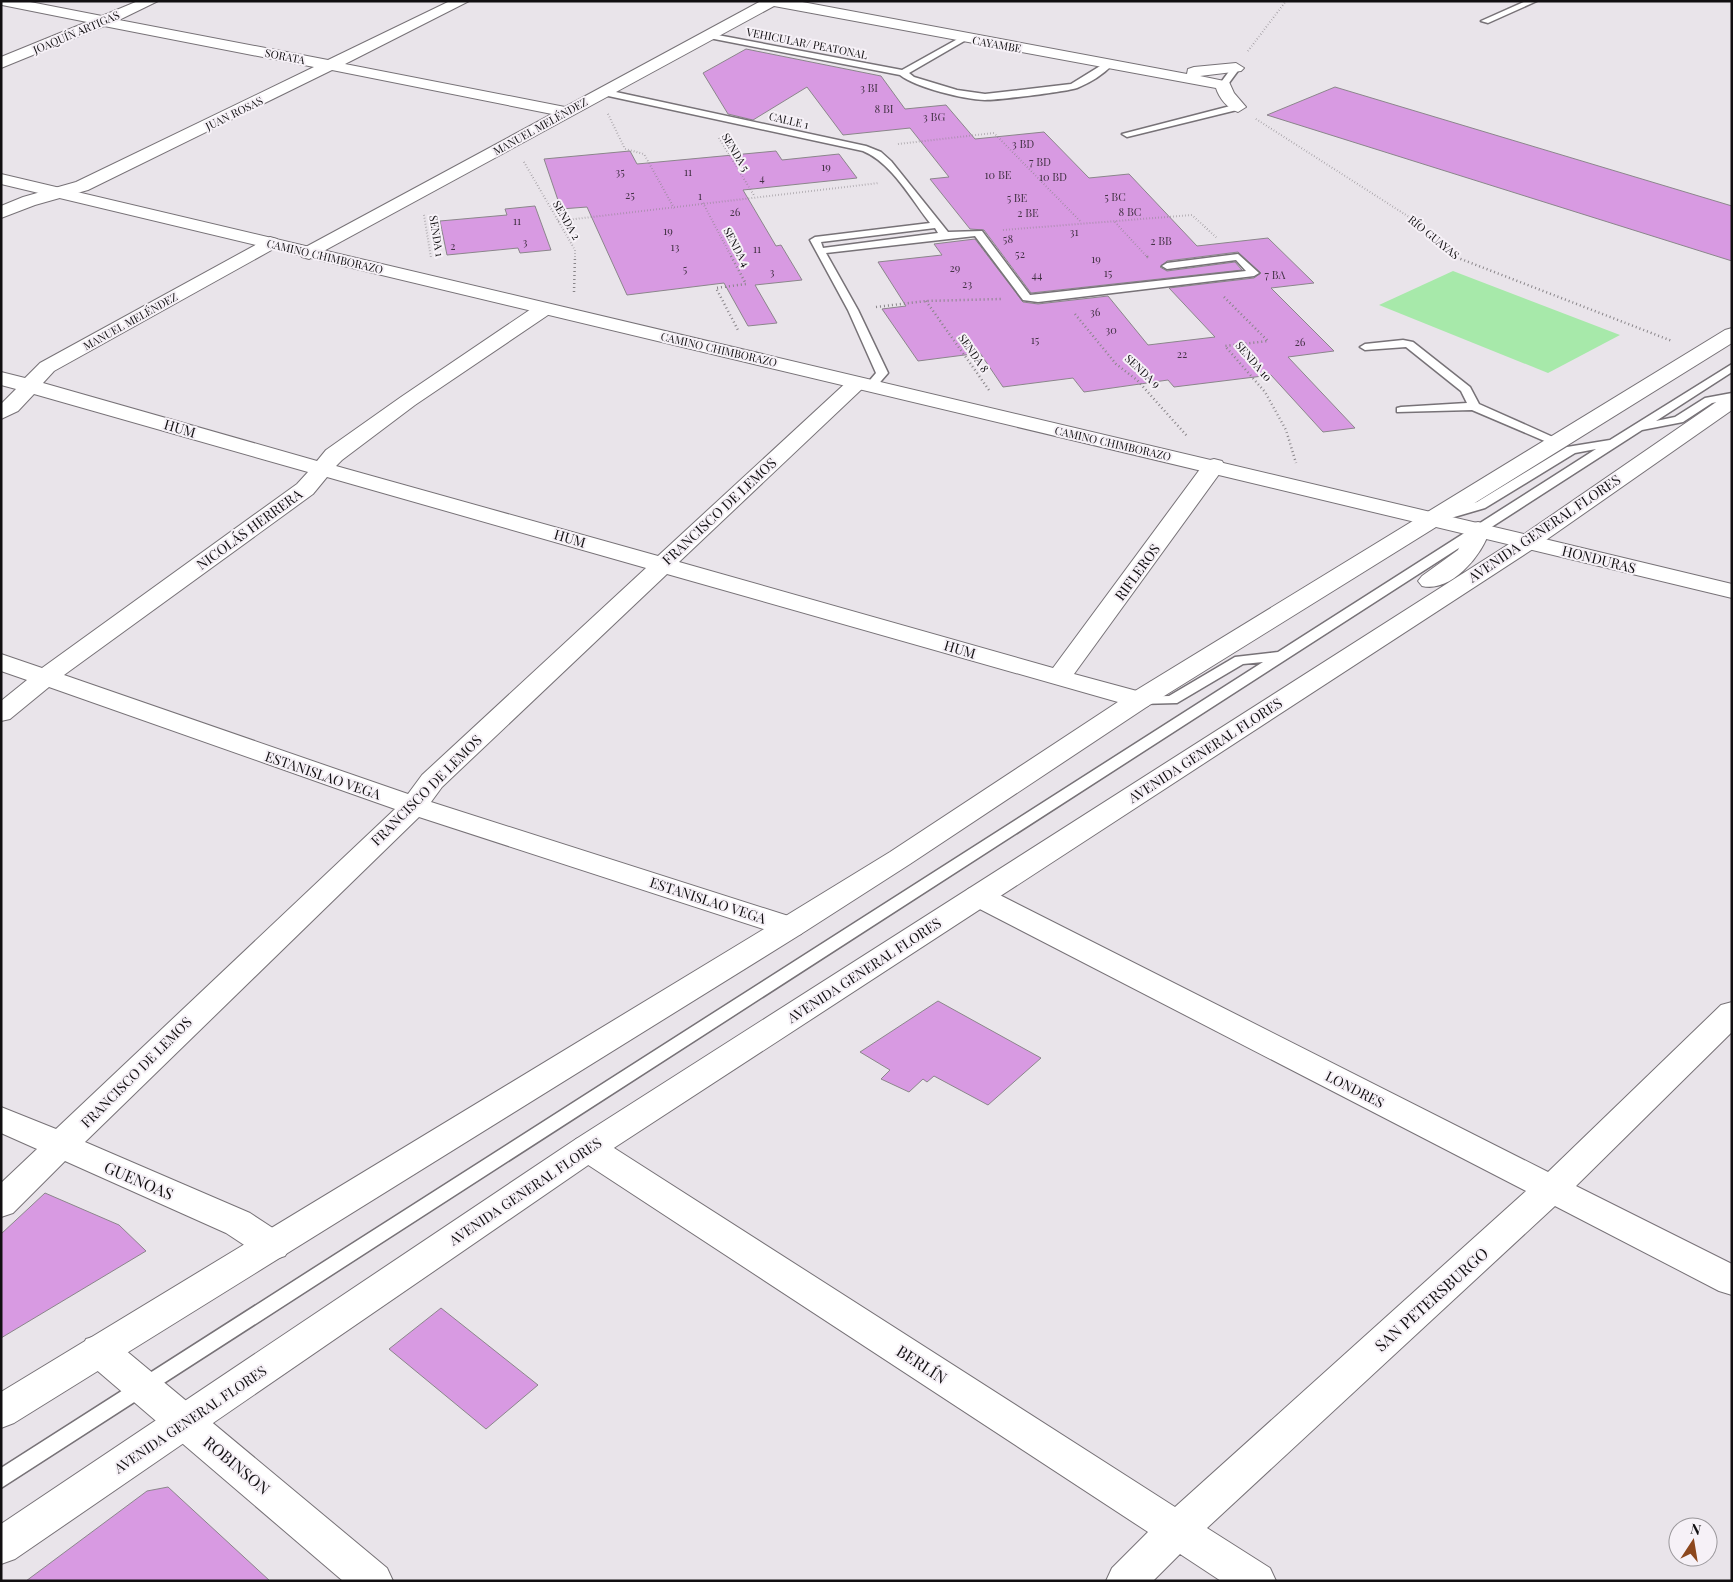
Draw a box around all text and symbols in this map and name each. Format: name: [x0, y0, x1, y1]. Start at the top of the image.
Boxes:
street label: JOAQUÍN ARTIGAS: [30, 7, 122, 57]
street label: VEHICULAR/ PEATONAL: [744, 24, 869, 62]
street label: CAYAMBE: [971, 32, 1023, 56]
street label: SORATA: [264, 45, 306, 67]
house number: 3 BI: [860, 80, 878, 95]
street label: JUAN ROSAS: [202, 93, 265, 134]
street label: MANUEL MELÉNDEZ: [490, 94, 590, 158]
house number: 8 BI: [875, 101, 894, 116]
street label: CALLE 1: [767, 108, 811, 132]
house number: 3 BG: [923, 109, 945, 124]
street label: SENDA 5: [719, 130, 754, 174]
house number: 3 BD: [1012, 136, 1034, 151]
house number: 7 BD: [1029, 154, 1051, 169]
house number: 19: [821, 159, 831, 174]
house number: 35: [615, 164, 625, 179]
house number: 11: [684, 164, 692, 179]
house number: 10 BE: [985, 167, 1012, 182]
house number: 10 BD: [1039, 169, 1067, 184]
house number: 4: [759, 170, 765, 185]
house number: 25: [625, 187, 635, 202]
house number: 1: [698, 188, 702, 203]
house number: 5 BC: [1104, 189, 1126, 204]
house number: 5 BE: [1007, 190, 1028, 205]
street label: SENDA 2: [550, 198, 584, 242]
house number: 26: [730, 204, 741, 219]
house number: 8 BC: [1119, 204, 1141, 219]
house number: 2 BE: [1017, 205, 1039, 220]
street label: RÍO GUAYAS: [1405, 212, 1463, 262]
house number: 11: [513, 213, 521, 228]
street label: SENDA 1: [426, 214, 448, 258]
house number: 19: [663, 223, 673, 238]
street label: SENDA 4: [720, 224, 754, 270]
house number: 31: [1069, 224, 1079, 239]
house number: 58: [1003, 231, 1013, 246]
house number: 2 BB: [1150, 233, 1172, 248]
house number: 3: [523, 234, 528, 249]
street label: CAMINO CHIMBORAZO: [265, 235, 385, 277]
house number: 2: [450, 238, 456, 253]
house number: 13: [671, 239, 679, 254]
house number: 11: [753, 241, 761, 256]
house number: 52: [1015, 246, 1025, 261]
house number: 19: [1091, 251, 1101, 266]
house number: 29: [950, 260, 961, 275]
house number: 5: [683, 261, 688, 276]
house number: 3: [770, 264, 775, 279]
house number: 15: [1104, 265, 1113, 280]
house number: 44: [1032, 267, 1043, 282]
house number: 7 BA: [1265, 267, 1285, 282]
house number: 23: [962, 276, 972, 291]
street label: MANUEL MELÉNDEZ: [80, 289, 180, 353]
house number: 36: [1090, 304, 1101, 319]
house number: 30: [1105, 322, 1117, 337]
street label: CAMINO CHIMBORAZO: [659, 328, 779, 370]
street label: SENDA 8: [955, 331, 993, 375]
house number: 15: [1031, 332, 1040, 347]
house number: 26: [1295, 334, 1306, 349]
street label: SENDA 10: [1232, 338, 1276, 385]
house number: 22: [1177, 346, 1187, 361]
street label: SENDA 9: [1122, 351, 1164, 392]
street label: HUM: [162, 414, 198, 442]
street label: CAMINO CHIMBORAZO: [1053, 422, 1173, 464]
street label: FRANCISCO DE LEMOS: [658, 453, 780, 569]
street label: AVENIDA GENERAL FLORES: [1463, 470, 1624, 587]
street label: NICOLÁS HERRERA: [192, 484, 306, 574]
street label: HUM: [552, 524, 588, 552]
street label: RIFLEROS: [1110, 540, 1164, 604]
street label: HONDURAS: [1560, 541, 1638, 577]
street label: HUM: [942, 635, 978, 663]
street label: AVENIDA GENERAL FLORES: [1124, 693, 1286, 808]
street label: FRANCISCO DE LEMOS: [366, 730, 486, 850]
street label: ESTANISLAO VEGA: [263, 746, 384, 804]
street label: ESTANISLAO VEGA: [647, 872, 769, 928]
street label: AVENIDA GENERAL FLORES: [783, 913, 945, 1028]
street label: FRANCISCO DE LEMOS: [76, 1012, 196, 1132]
street label: LONDRES: [1322, 1066, 1388, 1112]
street label: AVENIDA GENERAL FLORES: [444, 1133, 605, 1250]
street label: GUENOAS: [101, 1156, 177, 1204]
street label: SAN PETERSBURGO: [1370, 1242, 1492, 1356]
street label: BERLÍN: [893, 1340, 951, 1388]
street label: AVENIDA GENERAL FLORES: [109, 1361, 270, 1478]
street label: ROBINSON: [199, 1431, 275, 1499]
north arrow: [1668, 1517, 1718, 1567]
text: N: [1689, 1518, 1703, 1539]

